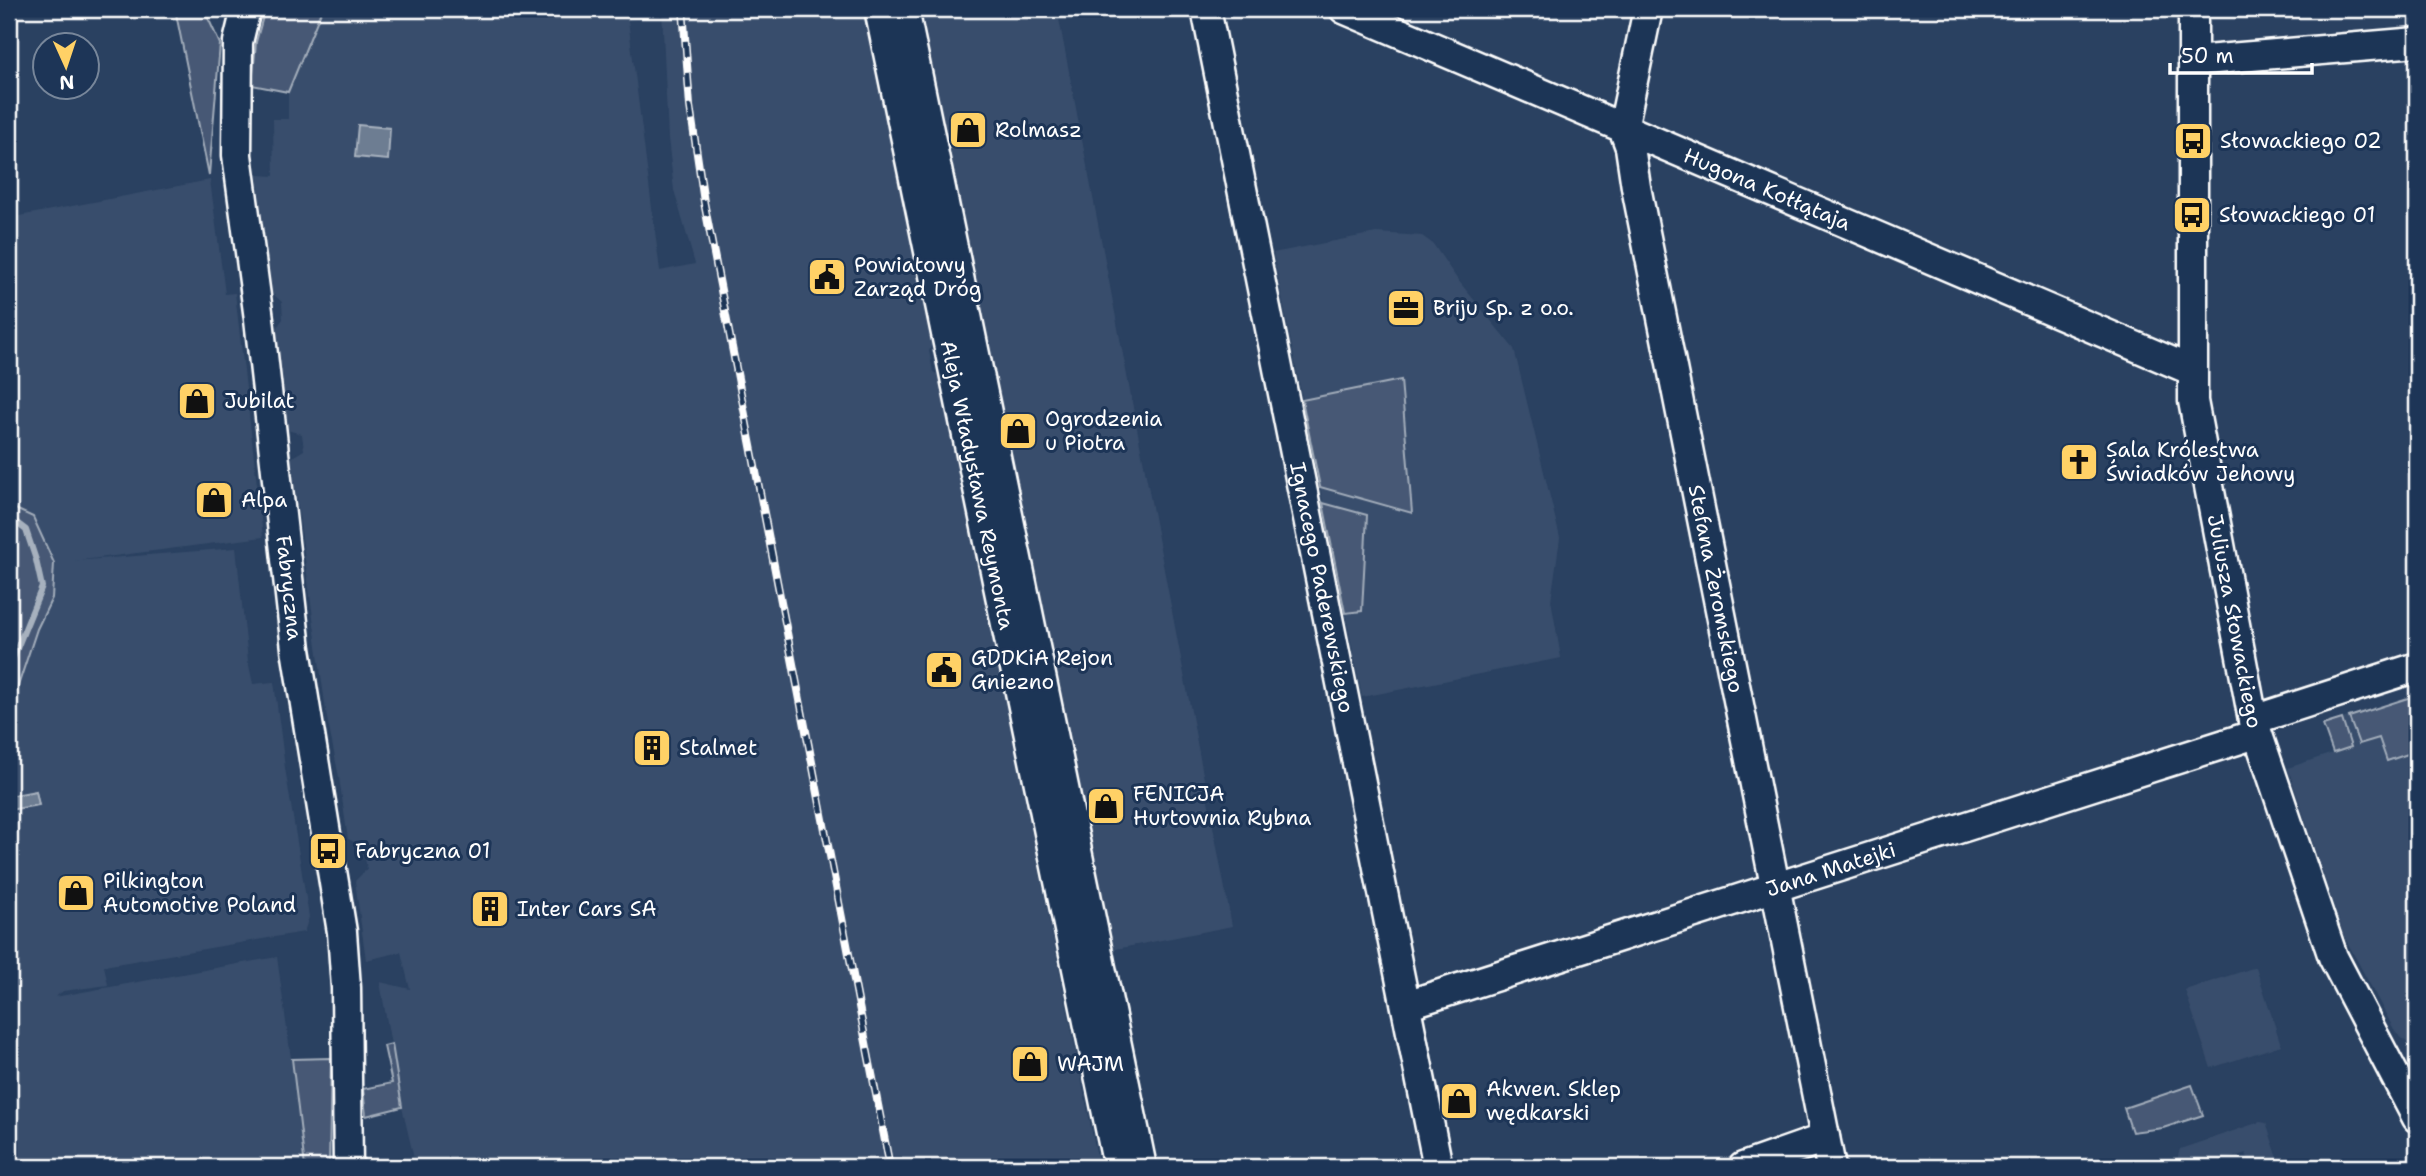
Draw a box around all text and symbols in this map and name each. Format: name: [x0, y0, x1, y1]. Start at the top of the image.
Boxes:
north arrow: [32, 32, 102, 102]
scale bar: [2170, 32, 2312, 76]
text: 50 m: [2181, 42, 2234, 70]
text: N: [59, 70, 75, 95]
shop icon: Rolmasz: [947, 109, 989, 151]
place label: Rolmasz: [995, 116, 1082, 144]
bus stop icon: Słowackiego 02: [2172, 120, 2214, 162]
place label: Słowackiego 02: [2220, 127, 2382, 155]
street label: Hugona Kołłątaja: [1679, 141, 1855, 237]
bus stop icon: Słowackiego 01: [2171, 194, 2213, 236]
place label: Słowackiego 01: [2219, 201, 2375, 229]
place label: Powiatowy Zarząd Dróg: [854, 251, 982, 303]
public building icon: Powiatowy Zarząd Dróg: [806, 256, 848, 298]
office icon: Briju Sp. z o.o.: [1385, 287, 1427, 329]
place label: Briju Sp. z o.o.: [1433, 294, 1574, 322]
street label: Aleja Władysława Reymonta: [934, 338, 1021, 632]
shop icon: Jubilat: [176, 380, 218, 422]
place label: Jubilat: [224, 387, 295, 415]
place label: Ogrodzenia u Piotra: [1045, 405, 1162, 457]
shop icon: Ogrodzenia u Piotra: [997, 410, 1039, 452]
place label: Sala Królestwa Świadków Jehowy: [2106, 436, 2295, 488]
church icon: Sala Królestwa Świadków Jehowy: [2058, 441, 2100, 483]
street label: Ignacego Paderewskiego: [1283, 460, 1361, 715]
shop icon: Alpa: [193, 479, 235, 521]
street label: Stefana Żeromskiego: [1682, 482, 1750, 695]
place label: Alpa: [241, 486, 287, 514]
street label: Juliusza Słowackiego: [2201, 512, 2269, 732]
street label: Fabryczna: [269, 534, 309, 642]
place label: GDDKiA Rejon Gniezno: [971, 644, 1113, 696]
public building icon: GDDKiA Rejon Gniezno: [923, 649, 965, 691]
building icon: Stalmet: [631, 727, 673, 769]
place label: Stalmet: [679, 734, 757, 762]
place label: FENICJA Hurtownia Rybna: [1133, 780, 1311, 832]
shop icon: FENICJA Hurtownia Rybna: [1085, 785, 1127, 827]
bus stop icon: Fabryczna 01: [307, 830, 349, 872]
street label: Jana Matejki: [1762, 836, 1899, 903]
place label: Fabryczna 01: [355, 837, 490, 865]
place label: Pilkington Automotive Poland: [103, 867, 296, 919]
shop icon: Pilkington Automotive Poland: [55, 872, 97, 914]
building icon: Inter Cars SA: [469, 888, 511, 930]
place label: Inter Cars SA: [517, 895, 657, 923]
shop icon: WAJM: [1009, 1043, 1051, 1085]
place label: WAJM: [1057, 1050, 1124, 1078]
place label: Akwen. Sklep wędkarski: [1486, 1075, 1621, 1127]
shop icon: Akwen. Sklep wędkarski: [1438, 1080, 1480, 1122]

